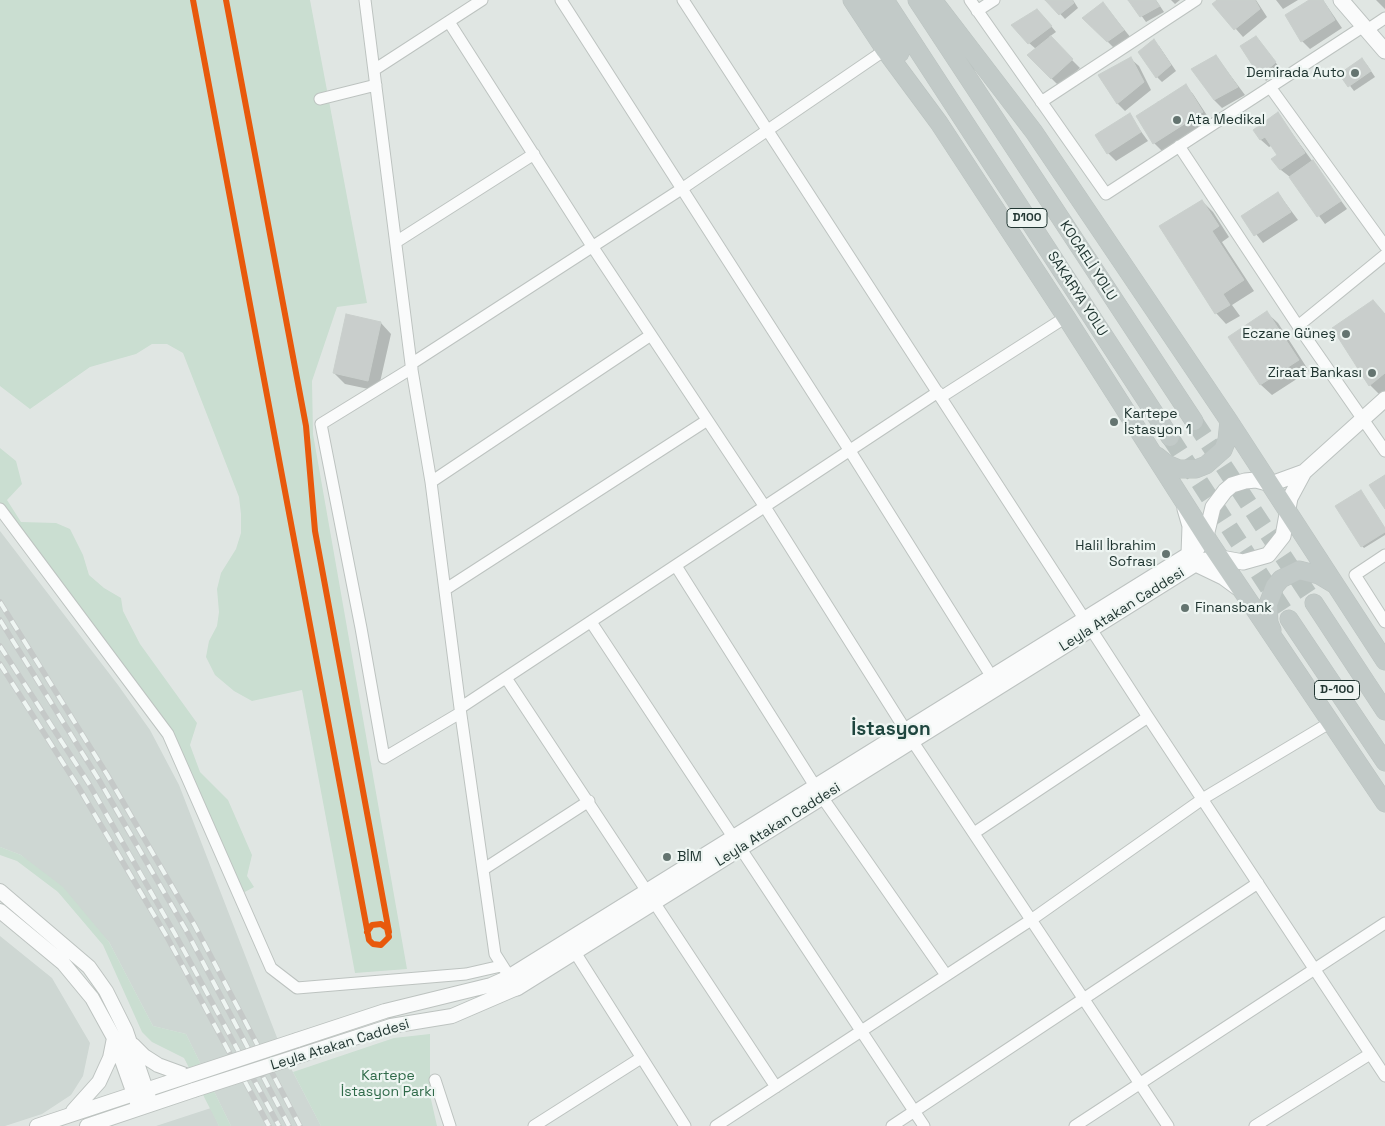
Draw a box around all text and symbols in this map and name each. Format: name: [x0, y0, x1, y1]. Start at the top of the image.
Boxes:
place label: Demirada Auto: [1246, 65, 1345, 81]
marker: Demirada Auto: [1349, 67, 1361, 79]
place label: Ata Medikal: [1187, 112, 1265, 128]
marker: Ata Medikal: [1171, 114, 1183, 126]
road number: D100: [1007, 208, 1047, 228]
street label: KOCAELİ YOLU: [1056, 218, 1120, 304]
street label: SAKARYA YOLU: [1043, 249, 1111, 339]
place label: Eczane Güneş: [1242, 326, 1336, 342]
marker: Eczane Güneş: [1340, 328, 1352, 340]
place label: Ziraat Bankası: [1268, 365, 1362, 381]
marker: Ziraat Bankası: [1366, 367, 1378, 379]
place label: Kartepe İstasyon 1: [1124, 406, 1192, 438]
marker: Kartepe İstasyon 1: [1108, 416, 1120, 428]
place label: Halil İbrahim Sofrası: [1075, 538, 1156, 570]
marker: Halil İbrahim Sofrası: [1160, 548, 1172, 560]
street label: Leyla Atakan Caddesi: [1056, 565, 1188, 655]
place label: Finansbank: [1195, 600, 1272, 616]
marker: Finansbank: [1179, 602, 1191, 614]
road number: D-100: [1314, 680, 1360, 700]
district label: İstasyon: [851, 719, 931, 741]
street label: Leyla Atakan Caddesi: [712, 780, 844, 870]
place label: BİM: [677, 849, 702, 865]
marker: BİM: [661, 851, 673, 863]
street label: Leyla Atakan Caddesi: [269, 1016, 411, 1074]
park label: Kartepe İstasyon Parkı: [341, 1068, 435, 1100]

